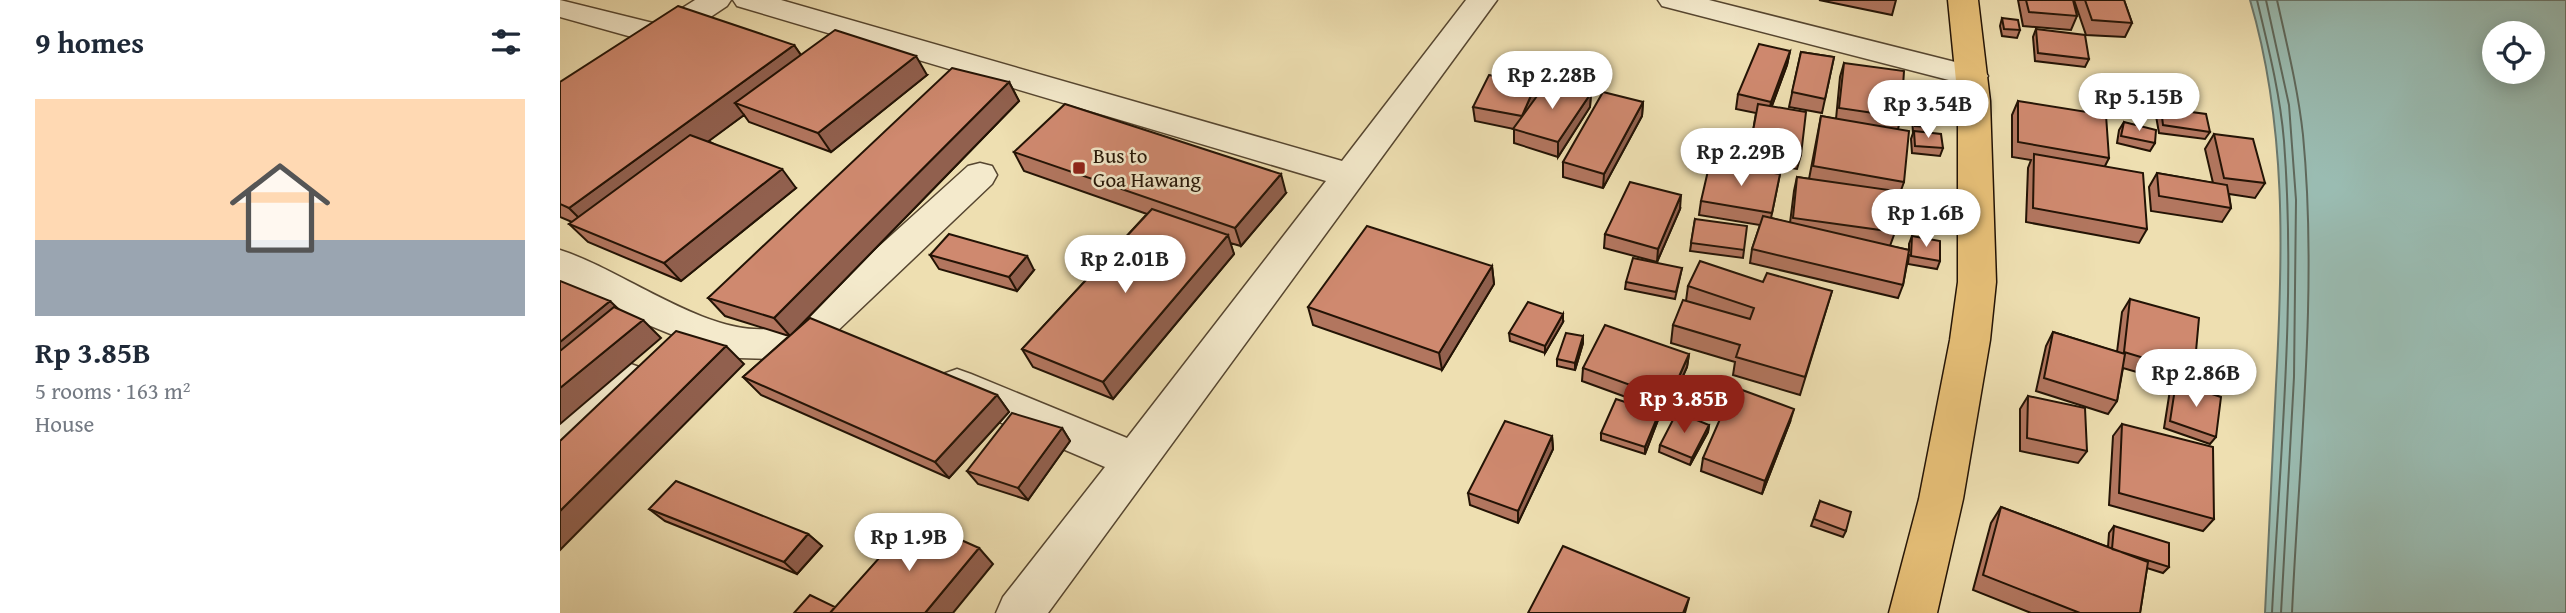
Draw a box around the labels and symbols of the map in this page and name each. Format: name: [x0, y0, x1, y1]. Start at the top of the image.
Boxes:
pin: Rp 2.28B: [1480, 52, 1624, 111]
pin: Rp 5.15B: [2067, 74, 2211, 133]
pin: Rp 3.54B: [1856, 80, 2000, 140]
pin: Rp 2.29B: [1669, 128, 1813, 188]
place label: Bus to Goa Hawang: [1093, 140, 1201, 195]
marker: Bus to Goa Hawang: [1071, 160, 1087, 176]
pin: Rp 1.6B: [1861, 190, 1991, 249]
pin: Rp 2.01B: [1053, 236, 1197, 295]
pin: Rp 2.86B: [2124, 350, 2268, 409]
pin: Rp 3.85B: [1612, 376, 1756, 435]
pin: Rp 1.9B: [844, 514, 974, 573]

